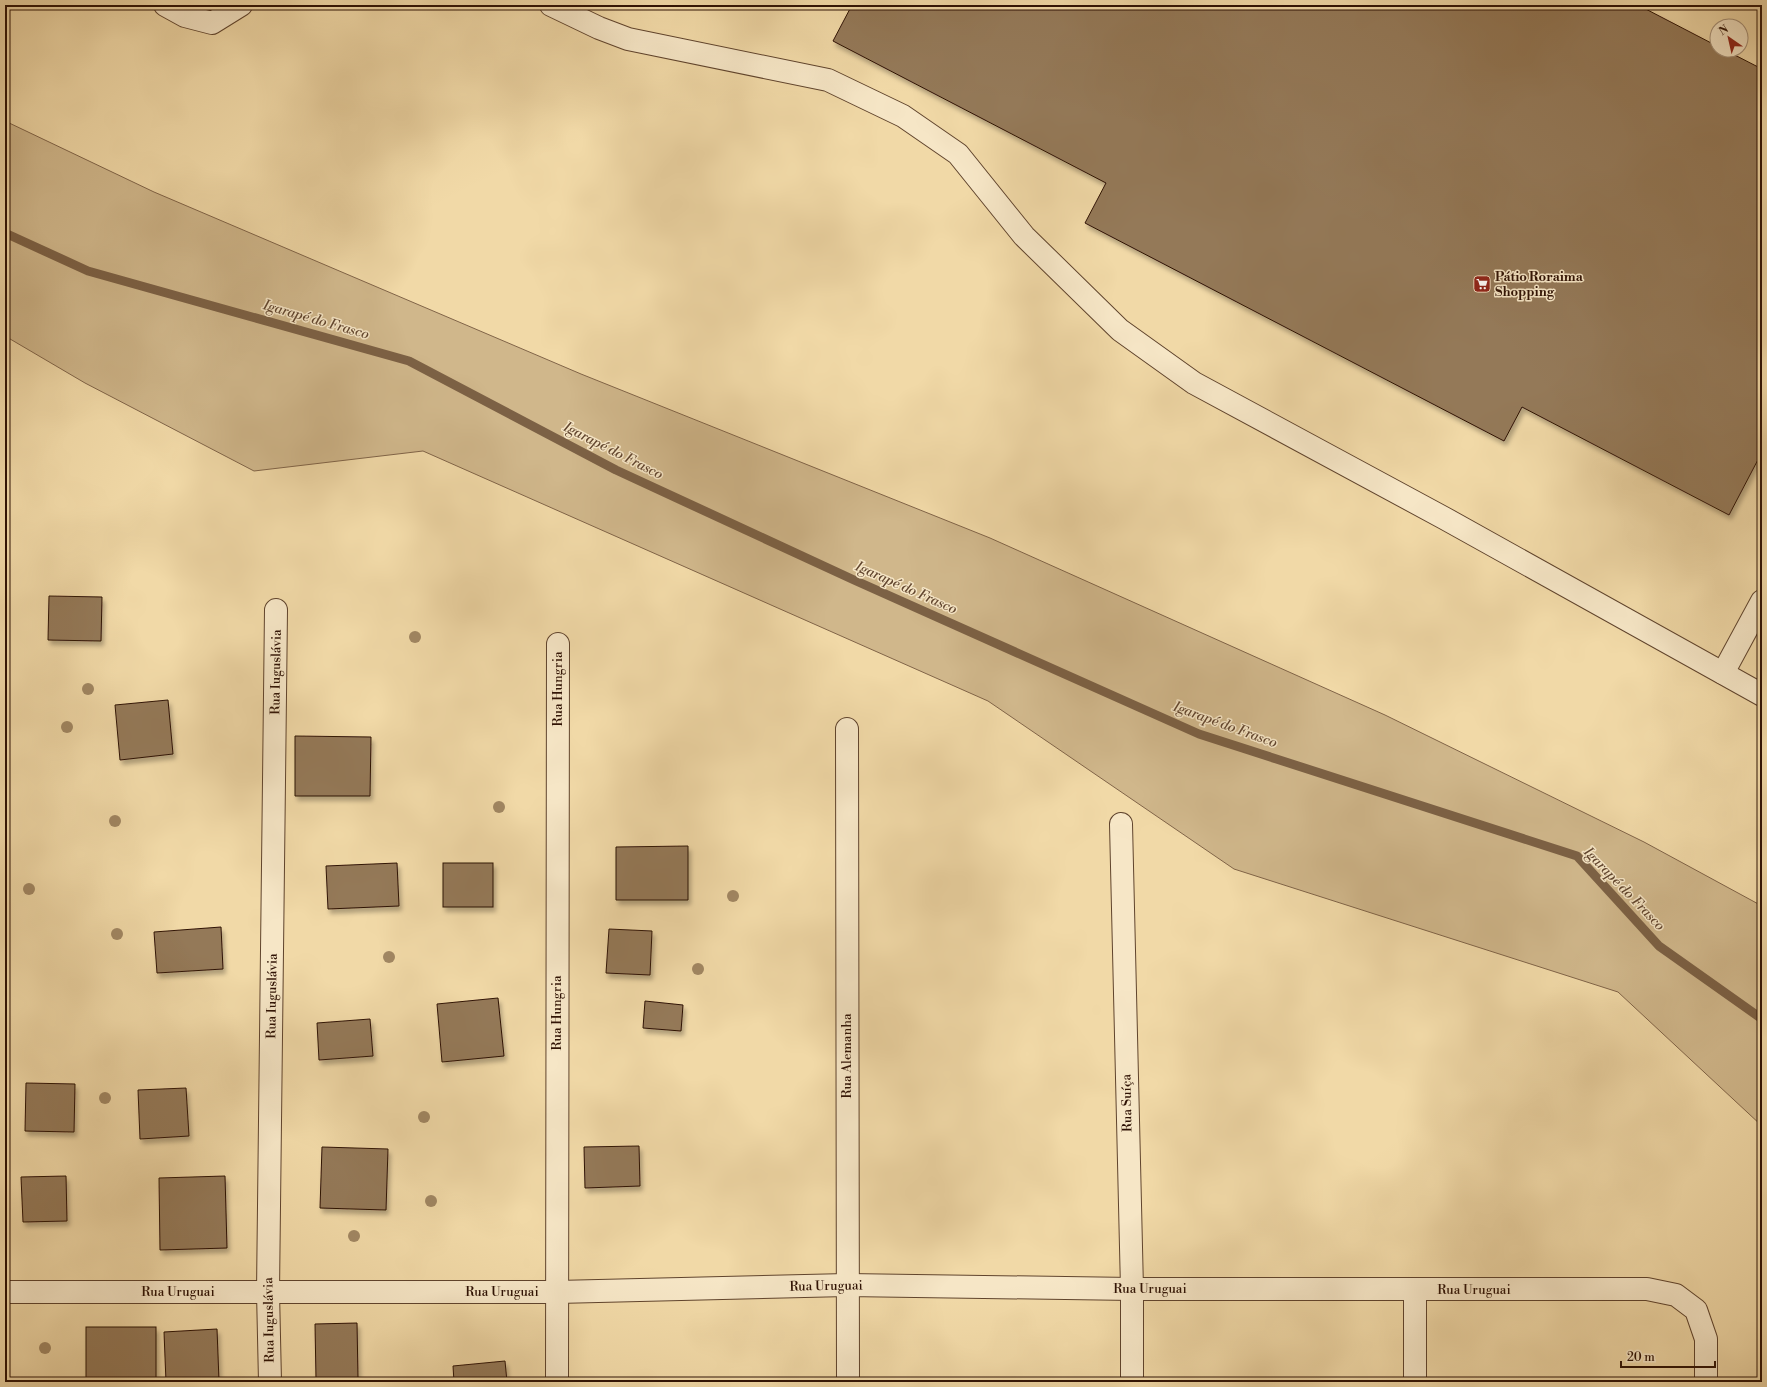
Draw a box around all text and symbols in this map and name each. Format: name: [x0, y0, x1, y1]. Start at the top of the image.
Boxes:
north arrow: [1709, 18, 1749, 58]
text: N: [1716, 22, 1732, 39]
place label: Pátio Roraima Shopping: [1495, 269, 1584, 300]
supermarket icon: Pátio Roraima Shopping: [1472, 274, 1492, 294]
water label: Igarapé do Frasco: [260, 296, 371, 344]
water label: Igarapé do Frasco: [559, 418, 666, 484]
water label: Igarapé do Frasco: [851, 557, 960, 618]
street label: Rua Iuguslávia: [267, 629, 285, 715]
street label: Rua Hungria: [550, 651, 566, 727]
water label: Igarapé do Frasco: [1170, 697, 1280, 752]
water label: Igarapé do Frasco: [1579, 843, 1669, 935]
street label: Rua Iuguslávia: [263, 953, 281, 1039]
street label: Rua Hungria: [549, 975, 565, 1051]
street label: Rua Alemanha: [839, 1013, 855, 1099]
street label: Rua Suíça: [1118, 1073, 1136, 1132]
street label: Rua Iuguslávia: [260, 1277, 278, 1363]
street label: Rua Uruguai: [789, 1277, 863, 1295]
street label: Rua Uruguai: [1113, 1281, 1187, 1297]
street label: Rua Uruguai: [1437, 1282, 1511, 1298]
street label: Rua Uruguai: [141, 1284, 215, 1300]
street label: Rua Uruguai: [465, 1284, 539, 1300]
scale bar: [1621, 1343, 1715, 1369]
text: 20 m: [1627, 1350, 1655, 1365]

